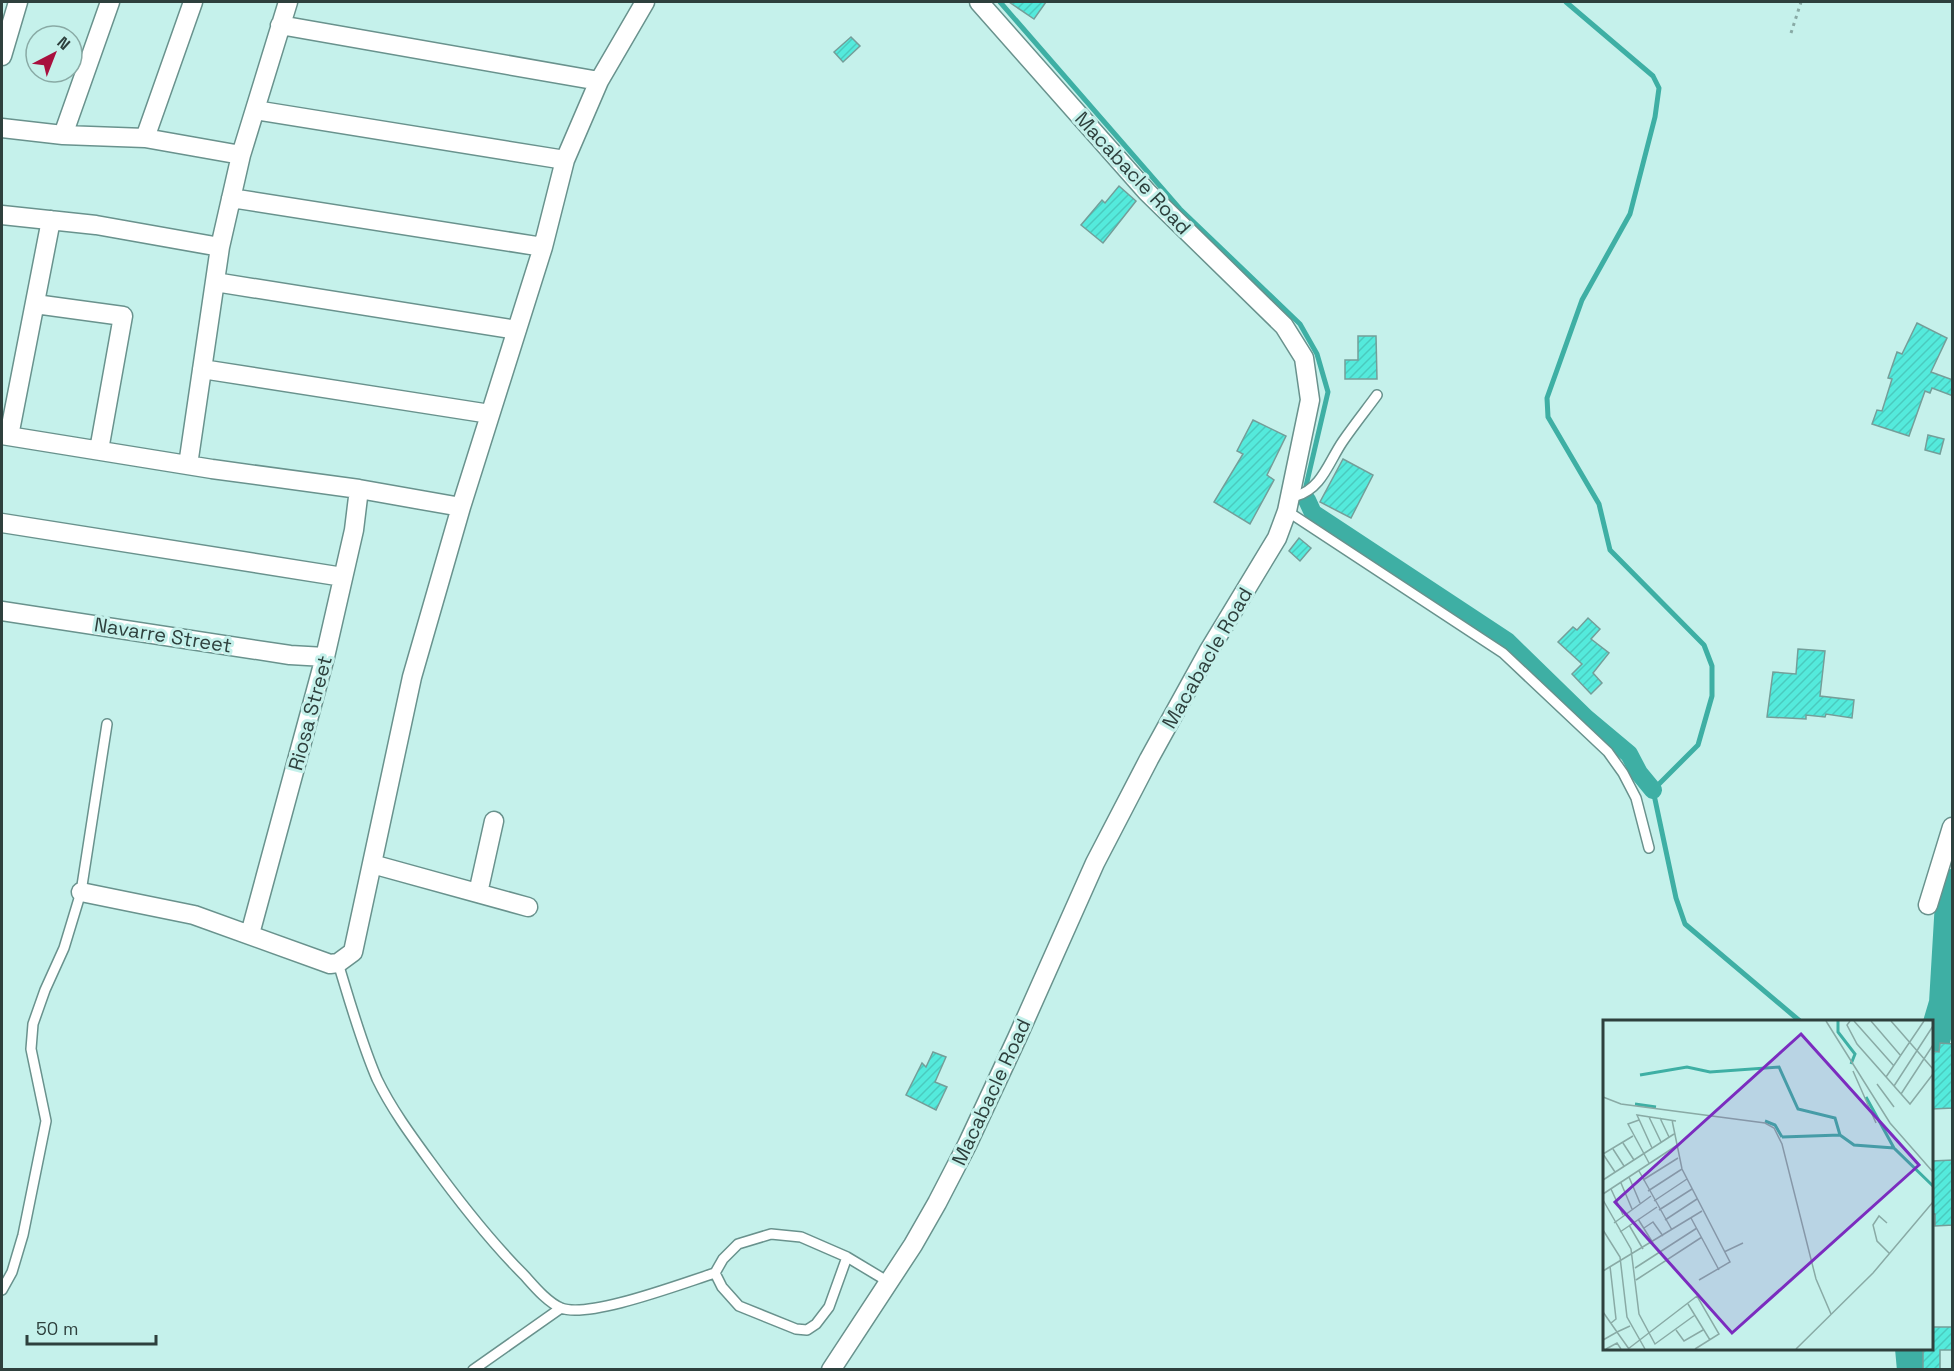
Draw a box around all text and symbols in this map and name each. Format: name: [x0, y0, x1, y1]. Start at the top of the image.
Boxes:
north arrow: [24, 24, 84, 84]
text: N: [53, 32, 75, 55]
street label: Macabacle Road: [1069, 106, 1197, 240]
street label: Macabacle Road: [1156, 583, 1258, 733]
street label: Navarre Street: [92, 611, 234, 659]
street label: Riosa Street: [282, 653, 338, 773]
street label: Macabacle Road: [946, 1014, 1036, 1170]
inset map: [1603, 1020, 1933, 1350]
scale bar: [27, 1308, 156, 1346]
text: 50 m: [36, 1317, 78, 1340]

